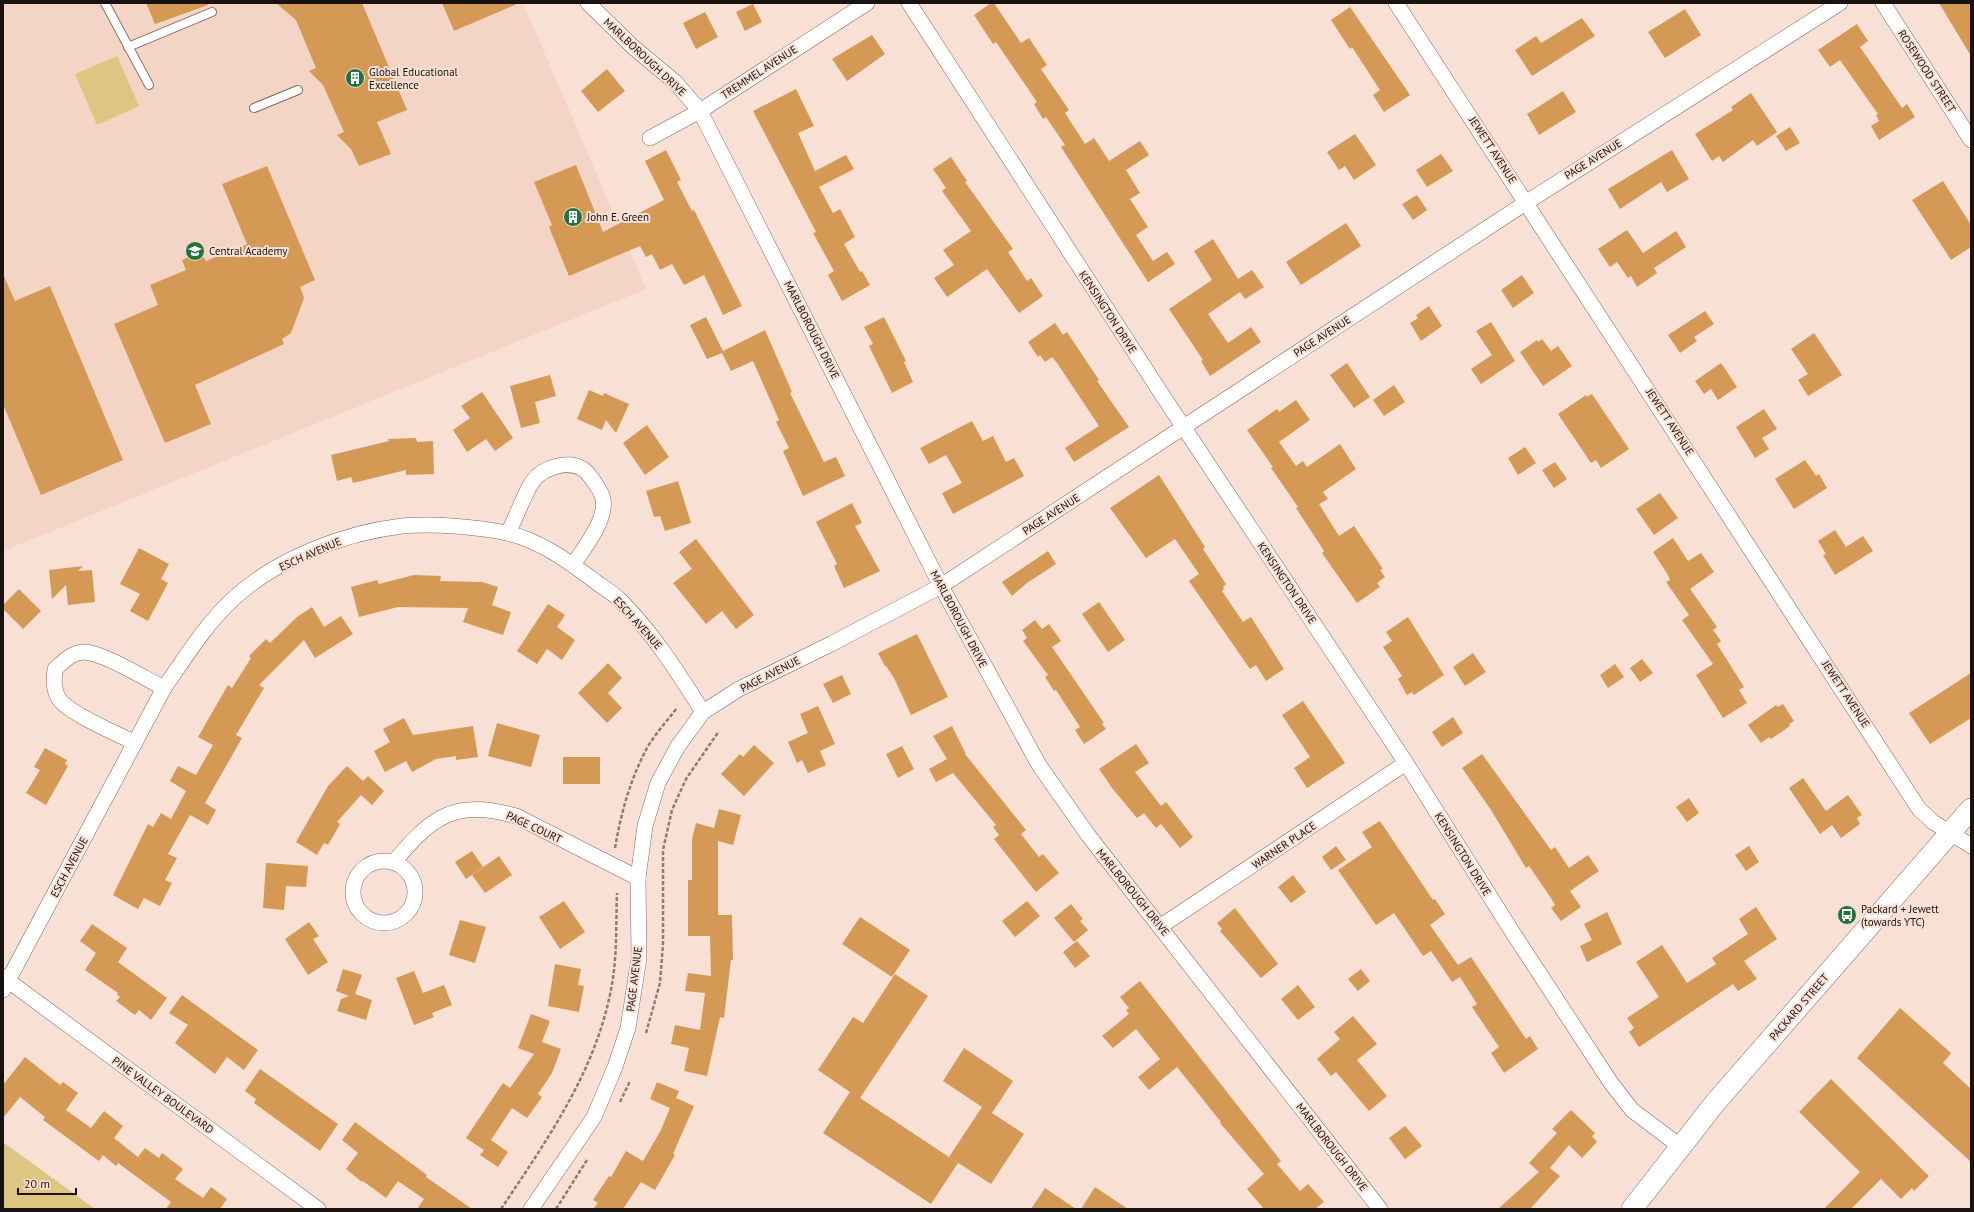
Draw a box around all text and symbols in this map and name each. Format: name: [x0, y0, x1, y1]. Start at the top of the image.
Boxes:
street label: MARLBOROUGH DRIVE: [601, 15, 689, 99]
street label: ROSEWOOD STREET: [1895, 27, 1959, 115]
street label: TREMMEL AVENUE: [718, 42, 800, 102]
place label: Global Educational Excellence: [369, 65, 459, 92]
building icon: Global Educational Excellence: [344, 67, 366, 89]
street label: JEWETT AVENUE: [1466, 113, 1520, 186]
street label: PAGE AVENUE: [1562, 136, 1625, 182]
building icon: John E. Green: [562, 206, 584, 228]
place label: John E. Green: [586, 210, 649, 224]
school or university icon: Central Academy: [184, 240, 206, 262]
place label: Central Academy: [209, 244, 288, 258]
street label: KENSINGTON DRIVE: [1076, 268, 1140, 356]
street label: MARLBOROUGH DRIVE: [781, 279, 843, 381]
street label: PAGE AVENUE: [1291, 312, 1353, 360]
street label: JEWETT AVENUE: [1643, 385, 1697, 458]
street label: PAGE AVENUE: [1020, 490, 1082, 538]
street label: ESCH AVENUE: [277, 534, 343, 574]
street label: KENSINGTON DRIVE: [1254, 539, 1320, 627]
street label: MARLBOROUGH DRIVE: [927, 568, 991, 670]
street label: ESCH AVENUE: [611, 594, 666, 652]
street label: PAGE AVENUE: [738, 653, 802, 695]
street label: JEWETT AVENUE: [1819, 657, 1873, 730]
street label: PAGE COURT: [504, 808, 564, 846]
street label: KENSINGTON DRIVE: [1432, 810, 1494, 898]
street label: WARNER PLACE: [1249, 818, 1319, 872]
street label: ESCH AVENUE: [47, 834, 91, 900]
street label: MARLBOROUGH DRIVE: [1094, 846, 1173, 939]
place label: Packard + Jewett (towards YTC): [1861, 902, 1939, 929]
bus stop icon: Packard + Jewett (towards YTC): [1836, 904, 1858, 926]
street label: PAGE AVENUE: [623, 946, 645, 1012]
street label: PACKARD STREET: [1766, 971, 1832, 1043]
street label: PINE VALLEY BOULEVARD: [109, 1053, 217, 1137]
street label: MARLBOROUGH DRIVE: [1293, 1100, 1371, 1194]
scale bar: [18, 1170, 76, 1196]
text: 20 m: [24, 1176, 50, 1191]

